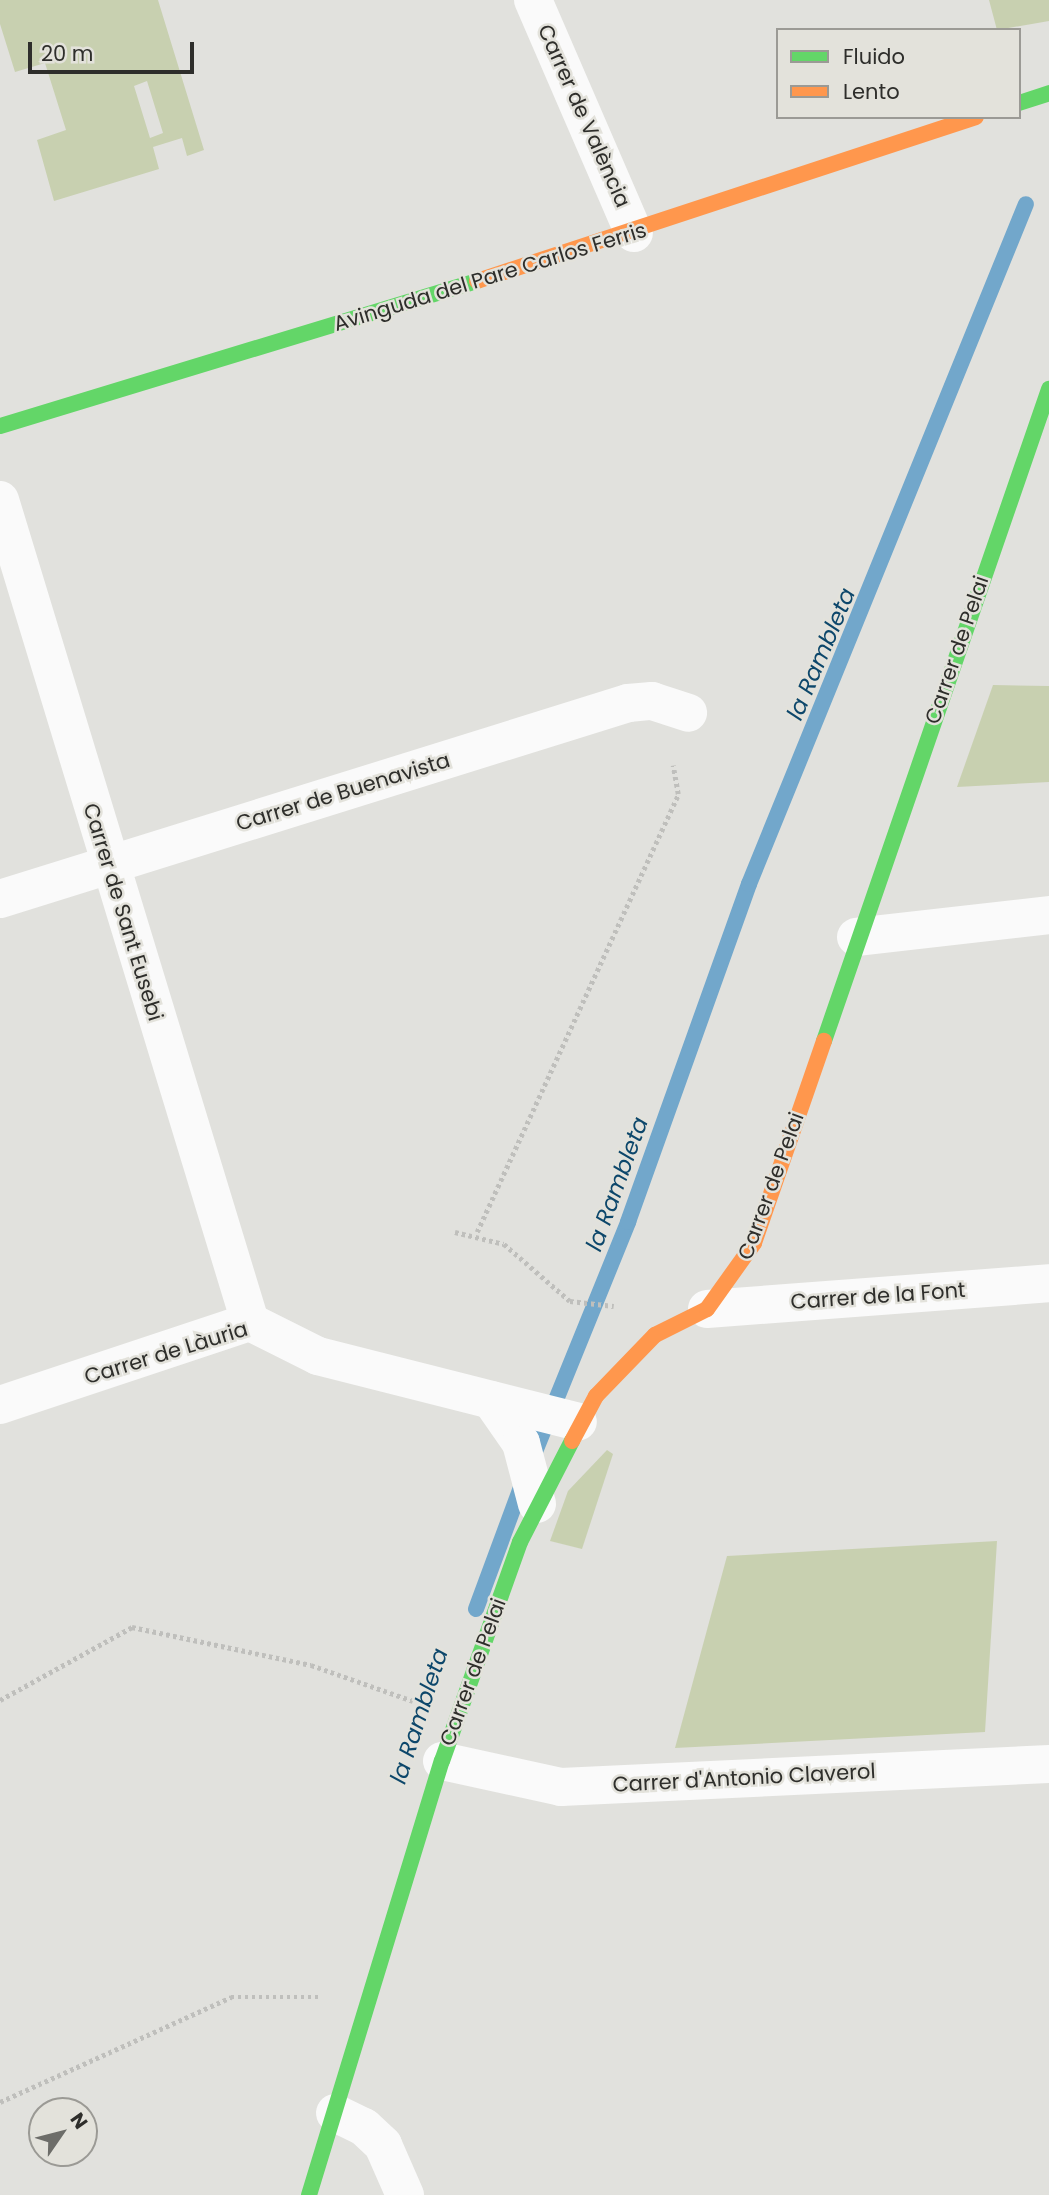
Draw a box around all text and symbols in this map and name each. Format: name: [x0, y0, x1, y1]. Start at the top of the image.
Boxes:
street label: Carrer de València: [532, 21, 636, 211]
scale bar: [32, 28, 198, 72]
legend: [776, 28, 1021, 119]
text: 20 m: [41, 39, 94, 68]
text: Fluido: [843, 42, 905, 71]
text: Lento: [843, 77, 900, 106]
street label: Avinguda del Pare Carlos Ferris: [331, 217, 649, 337]
street label: Carrer de Pelai: [920, 573, 994, 727]
water label: la Rambleta: [781, 584, 861, 724]
street label: Carrer de Buenavista: [233, 747, 453, 837]
street label: Carrer de Sant Eusebi: [78, 800, 168, 1024]
street label: Carrer de Pelai: [733, 1109, 809, 1263]
water label: la Rambleta: [580, 1113, 654, 1255]
street label: Carrer de la Font: [790, 1277, 966, 1315]
street label: Carrer de Làuria: [81, 1316, 251, 1390]
street label: Carrer de Pelai: [435, 1595, 511, 1749]
water label: la Rambleta: [384, 1645, 454, 1787]
street label: Carrer d'Antonio Claverol: [612, 1759, 876, 1797]
north arrow: [28, 2097, 98, 2167]
text: N: [64, 2107, 94, 2134]

